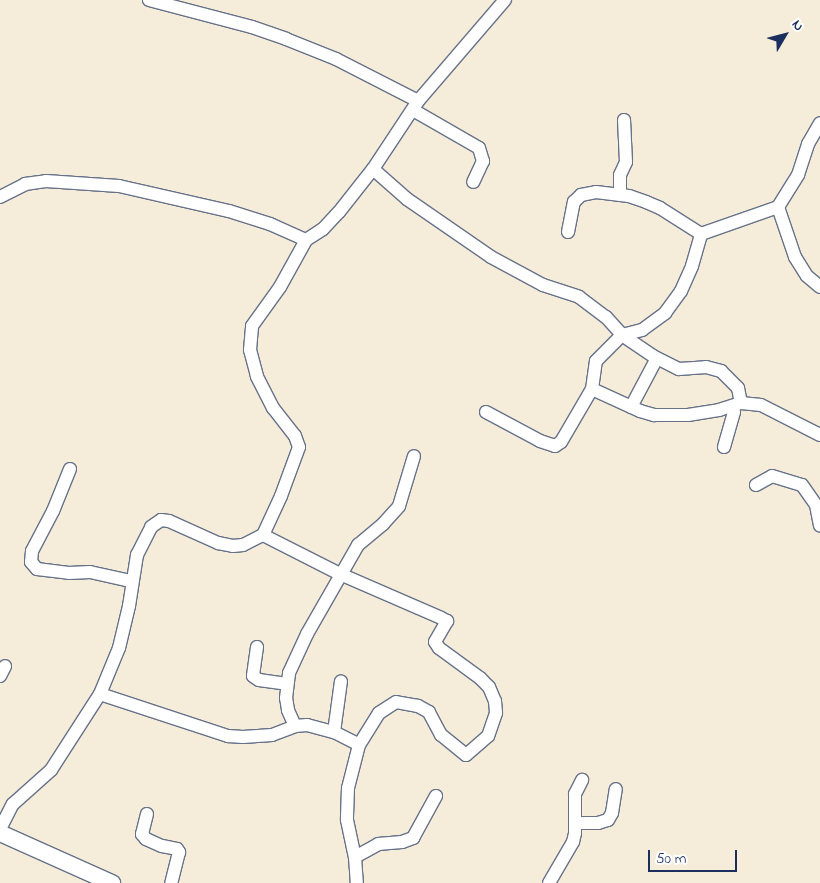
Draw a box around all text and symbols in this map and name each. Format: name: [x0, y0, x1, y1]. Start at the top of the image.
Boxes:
north arrow: [760, 10, 810, 60]
text: N: [786, 16, 809, 36]
scale bar: [650, 840, 739, 872]
text: 50 m: [656, 848, 686, 870]

